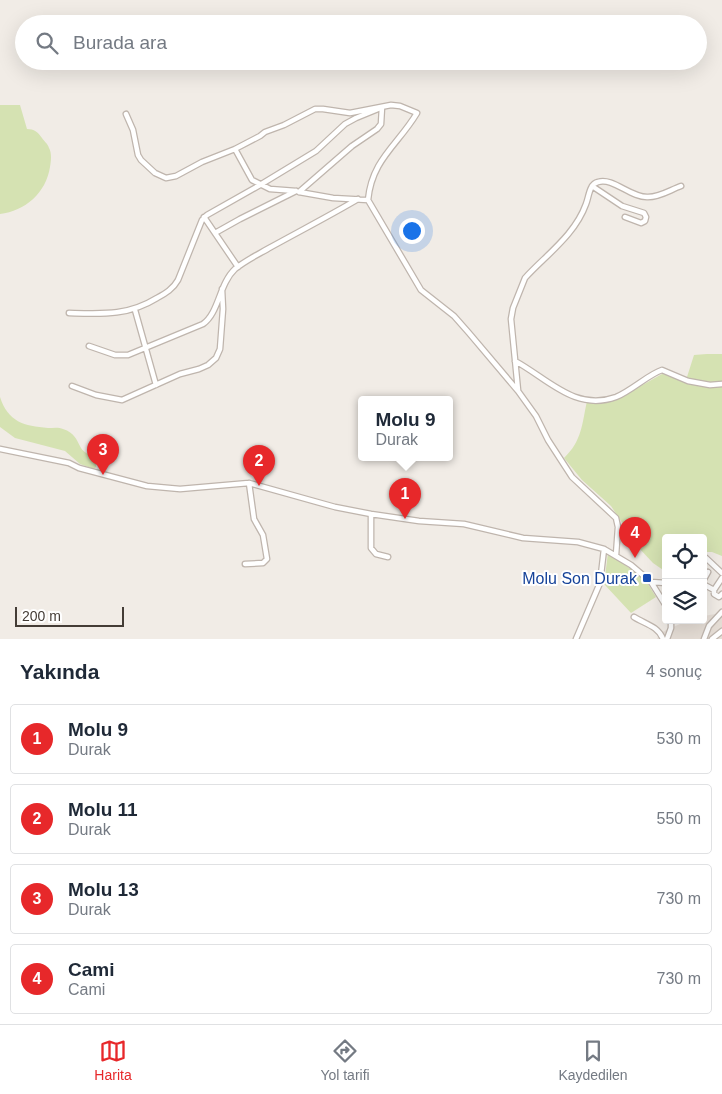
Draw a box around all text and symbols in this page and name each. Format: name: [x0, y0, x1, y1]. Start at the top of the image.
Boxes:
search box: [15, 15, 707, 70]
icon: search: [33, 29, 61, 57]
text: Burada ara: [73, 32, 167, 53]
your location: [399, 218, 425, 244]
popup: [358, 396, 453, 461]
text: Molu 9: [375, 409, 436, 430]
text: Durak: [375, 431, 418, 448]
pin: 3: [87, 434, 119, 475]
pin: 2: [243, 445, 275, 486]
pin: 1: [389, 478, 421, 519]
pin: 4: [619, 517, 651, 558]
map controls: [662, 534, 707, 624]
button: locate: [662, 534, 707, 579]
place label: Molu Son Durak: [522, 570, 638, 587]
marker: Molu Son Durak: [641, 572, 653, 584]
button: layers: [662, 579, 707, 624]
scale bar: [15, 604, 124, 627]
text: 200 m: [22, 608, 61, 624]
text: Yakında: [20, 660, 99, 683]
text: 4 sonuç: [646, 663, 702, 680]
text: Molu 9: [68, 719, 128, 740]
text: 1: [33, 730, 41, 747]
text: 530 m: [657, 730, 701, 747]
text: Durak: [68, 741, 111, 758]
text: Molu 11: [68, 799, 138, 820]
text: 2: [33, 810, 41, 827]
text: 550 m: [657, 810, 701, 827]
text: Durak: [68, 821, 111, 838]
text: Molu 13: [68, 879, 139, 900]
text: 3: [33, 890, 41, 907]
text: 730 m: [657, 890, 701, 907]
text: Durak: [68, 901, 111, 918]
text: Cami: [68, 959, 114, 980]
text: 4: [33, 970, 41, 987]
text: 730 m: [657, 970, 701, 987]
text: Cami: [68, 981, 105, 998]
tab: Harita: [94, 1037, 132, 1083]
tab: Yol tarifi: [320, 1037, 370, 1083]
tab: Kaydedilen: [558, 1037, 628, 1083]

